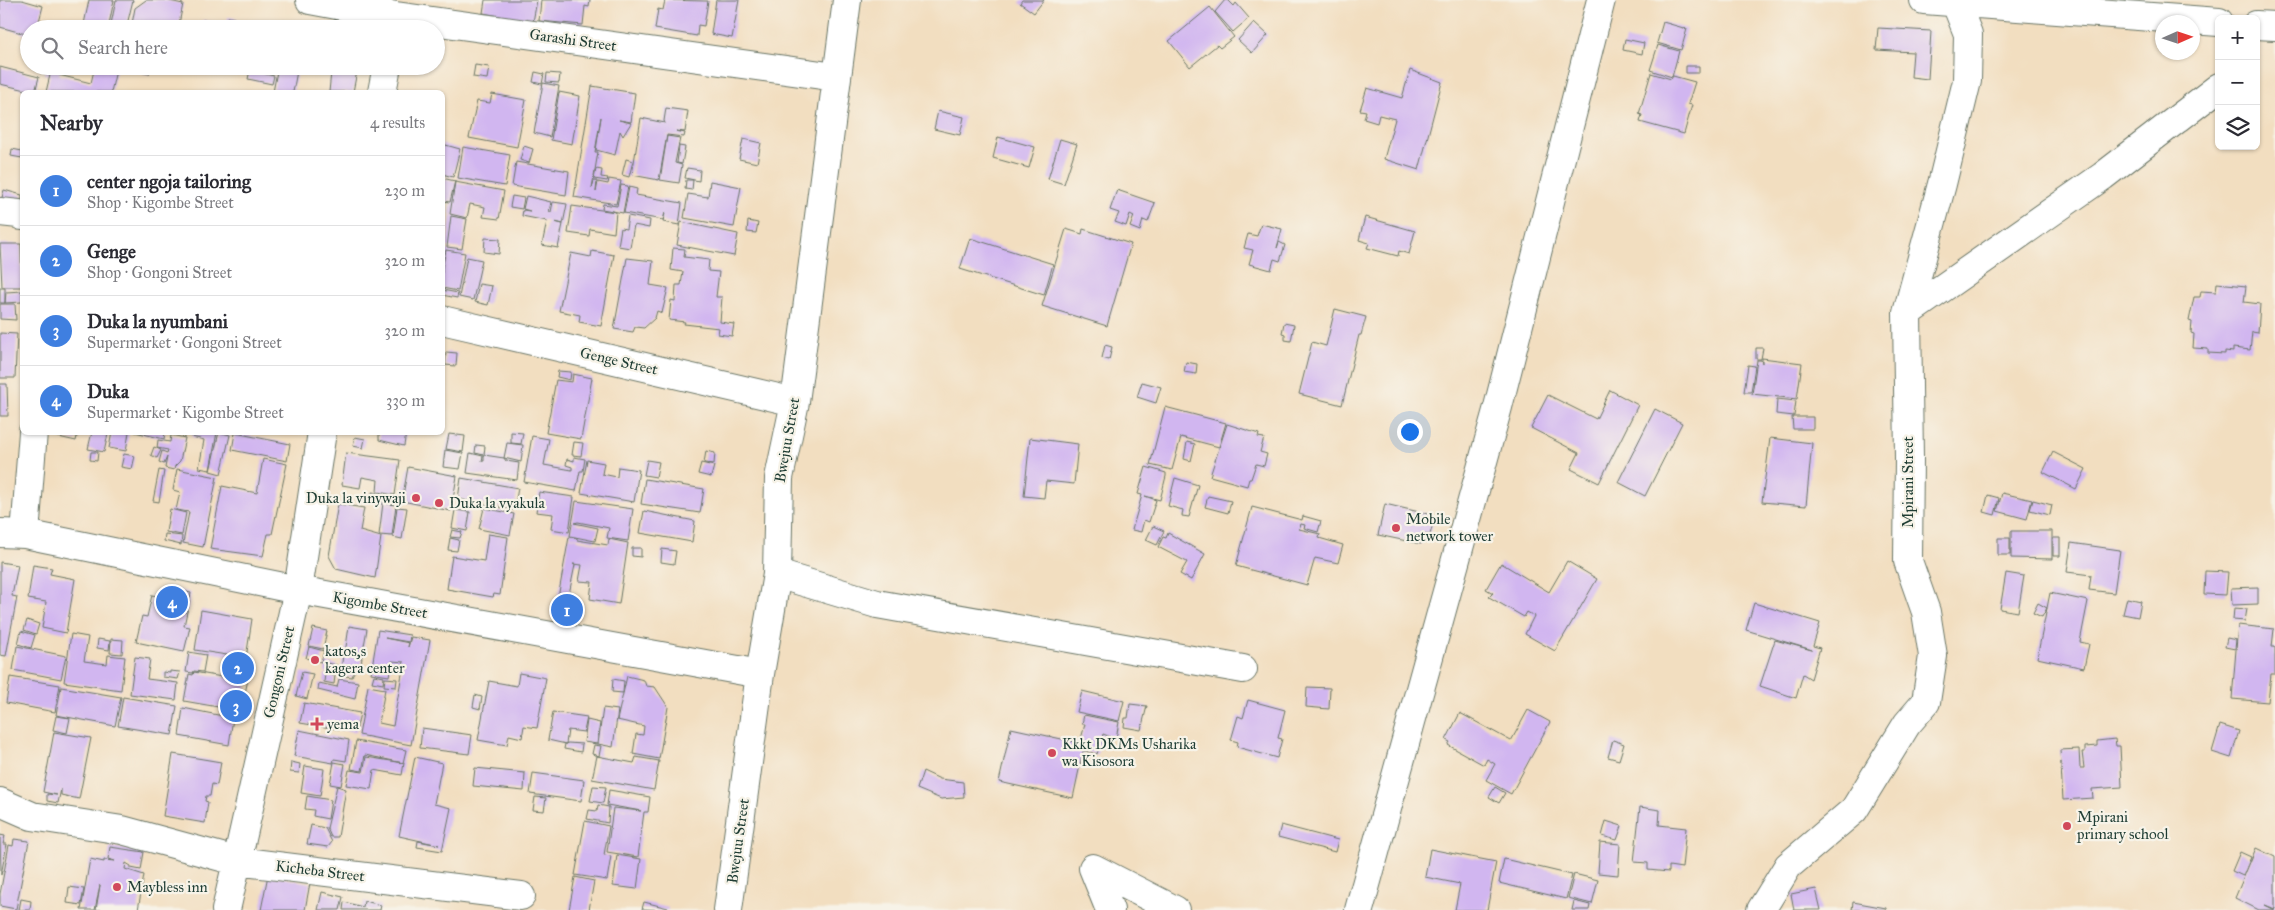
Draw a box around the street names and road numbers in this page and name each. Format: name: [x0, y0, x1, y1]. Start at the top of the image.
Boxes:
street label: Garashi Street: [528, 25, 618, 55]
street label: Genge Street: [578, 343, 660, 379]
street label: Bwejuu Street: [771, 395, 803, 484]
street label: Mpirani Street: [1899, 435, 1917, 528]
street label: Kigombe Street: [331, 588, 429, 622]
street label: Gongoni Street: [260, 623, 299, 720]
street label: Bwejuu Street: [723, 797, 753, 885]
street label: Kicheba Street: [274, 857, 366, 885]

